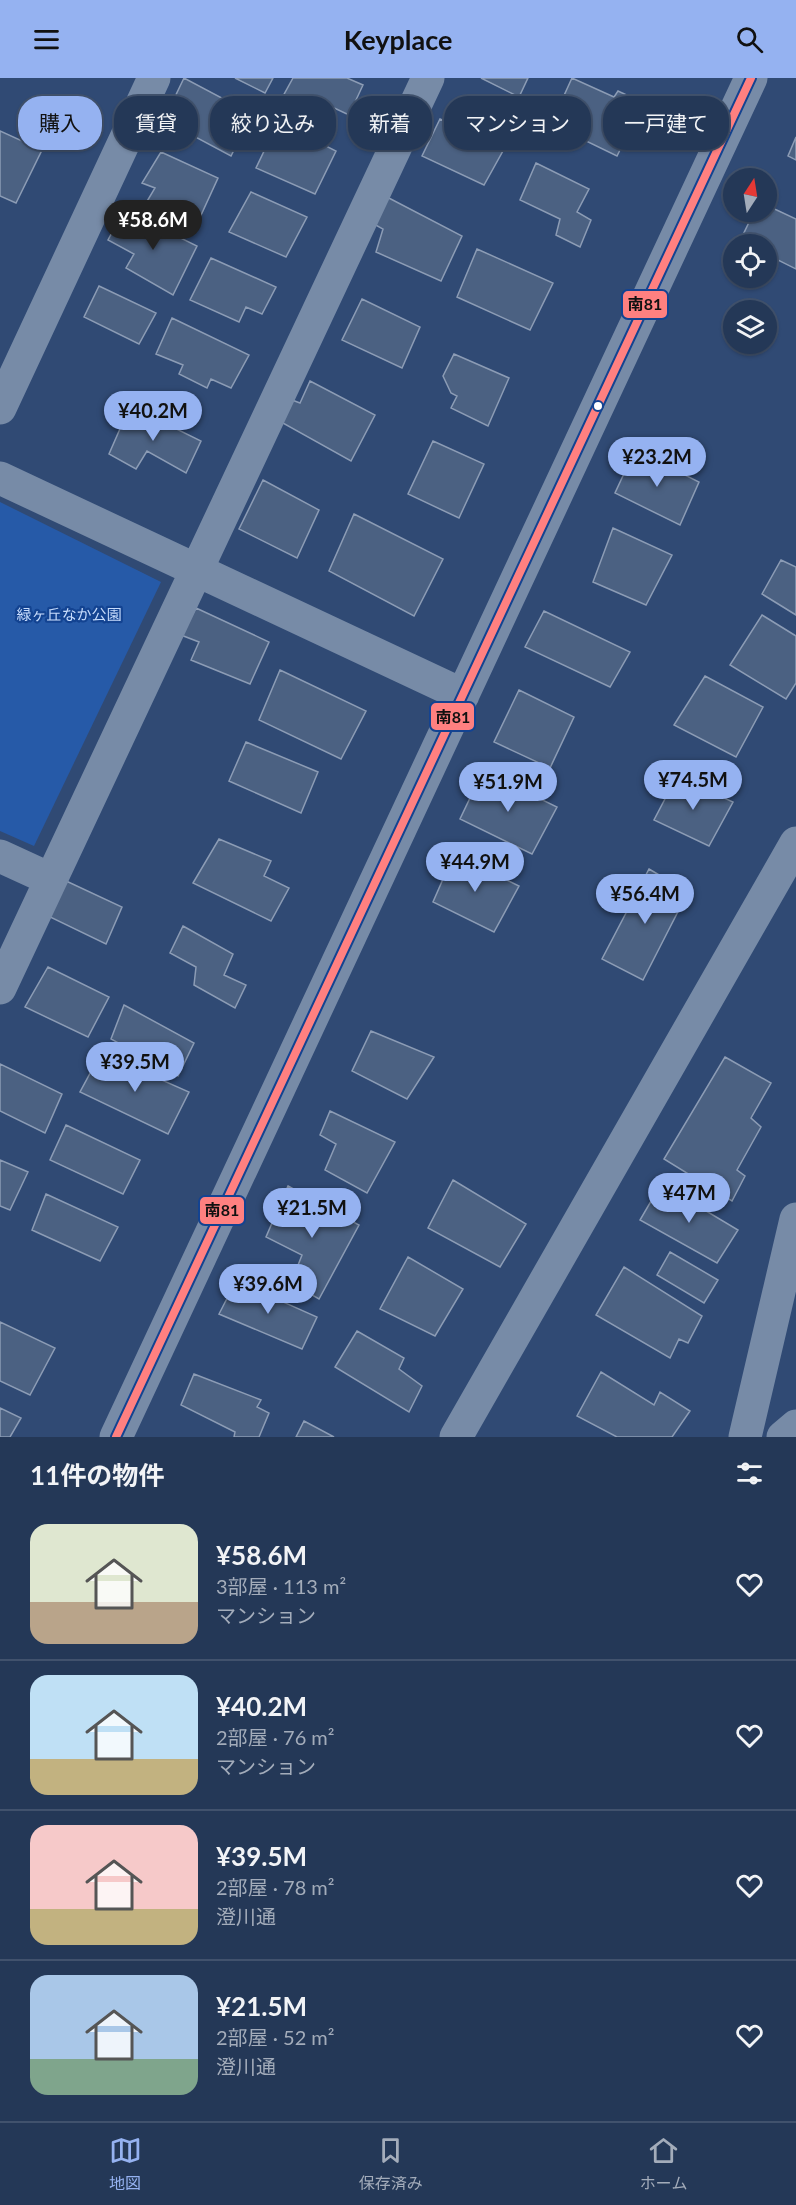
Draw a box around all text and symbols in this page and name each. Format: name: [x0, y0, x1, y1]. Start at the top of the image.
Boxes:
icon: menu: [30, 23, 63, 56]
text: Keyplace: [344, 23, 452, 56]
icon: search: [733, 23, 766, 56]
chip: 購入: [18, 96, 102, 150]
chip: 賃貸: [114, 96, 198, 150]
chip: 絞り込み: [210, 96, 336, 150]
chip: 新着: [348, 96, 432, 150]
chip: マンション: [444, 96, 591, 150]
chip: 一戸建て: [603, 96, 729, 150]
north arrow: [723, 168, 777, 222]
map controls: [723, 168, 777, 354]
pin: ¥58.6M: [104, 200, 202, 251]
text: ¥58.6M: [118, 207, 188, 231]
button: locate: [723, 234, 777, 288]
line badge: 南81: [622, 290, 668, 319]
text: 南81: [628, 294, 662, 313]
button: layers: [723, 300, 777, 354]
pin: ¥40.2M: [104, 391, 202, 442]
text: ¥40.2M: [118, 398, 188, 422]
unlabelled marker: [592, 400, 604, 412]
pin: ¥23.2M: [608, 437, 706, 488]
text: ¥23.2M: [622, 444, 692, 468]
park label: 緑ヶ丘なか公園: [16, 605, 122, 623]
line badge: 南81: [430, 702, 475, 731]
text: 南81: [436, 707, 470, 726]
pin: ¥74.5M: [644, 760, 742, 811]
pin: ¥51.9M: [459, 762, 557, 813]
text: ¥74.5M: [658, 767, 728, 791]
text: ¥51.9M: [473, 769, 543, 793]
pin: ¥44.9M: [426, 842, 524, 893]
text: ¥44.9M: [440, 849, 510, 873]
pin: ¥56.4M: [596, 874, 694, 925]
text: ¥56.4M: [610, 881, 680, 905]
pin: ¥39.5M: [86, 1042, 184, 1093]
text: ¥39.5M: [100, 1049, 170, 1073]
pin: ¥47M: [653, 1173, 725, 1224]
text: ¥47M: [662, 1180, 716, 1204]
pin: ¥21.5M: [263, 1188, 361, 1239]
text: ¥21.5M: [277, 1195, 347, 1219]
line badge: 南81: [199, 1196, 245, 1225]
text: 南81: [205, 1200, 239, 1219]
pin: ¥39.6M: [219, 1264, 317, 1315]
text: ¥39.6M: [233, 1271, 303, 1295]
icon: filters: [733, 1457, 766, 1490]
text: 11件の物件: [30, 1459, 164, 1491]
text: ¥58.6M: [216, 1539, 307, 1571]
icon: home: [78, 1548, 150, 1620]
icon: heart: [733, 1568, 766, 1601]
text: 3部屋 · 113 m²: [216, 1574, 346, 1598]
text: マンション: [216, 1603, 316, 1627]
text: ¥40.2M: [216, 1690, 307, 1722]
icon: home: [78, 1699, 150, 1771]
icon: heart: [733, 1719, 766, 1752]
text: 2部屋 · 76 m²: [216, 1725, 335, 1749]
text: マンション: [216, 1754, 316, 1778]
text: ¥39.5M: [216, 1840, 307, 1872]
icon: home: [78, 1849, 150, 1921]
icon: heart: [733, 1869, 766, 1902]
text: 2部屋 · 78 m²: [216, 1875, 335, 1899]
text: 澄川通: [216, 1904, 276, 1928]
text: ¥21.5M: [216, 1990, 307, 2022]
icon: home: [78, 1999, 150, 2071]
icon: heart: [733, 2019, 766, 2052]
text: 2部屋 · 52 m²: [216, 2025, 335, 2049]
text: 澄川通: [216, 2054, 276, 2078]
tab: 地図: [109, 2134, 142, 2194]
tab: 保存済み: [359, 2134, 423, 2194]
tab: ホーム: [640, 2134, 687, 2194]

